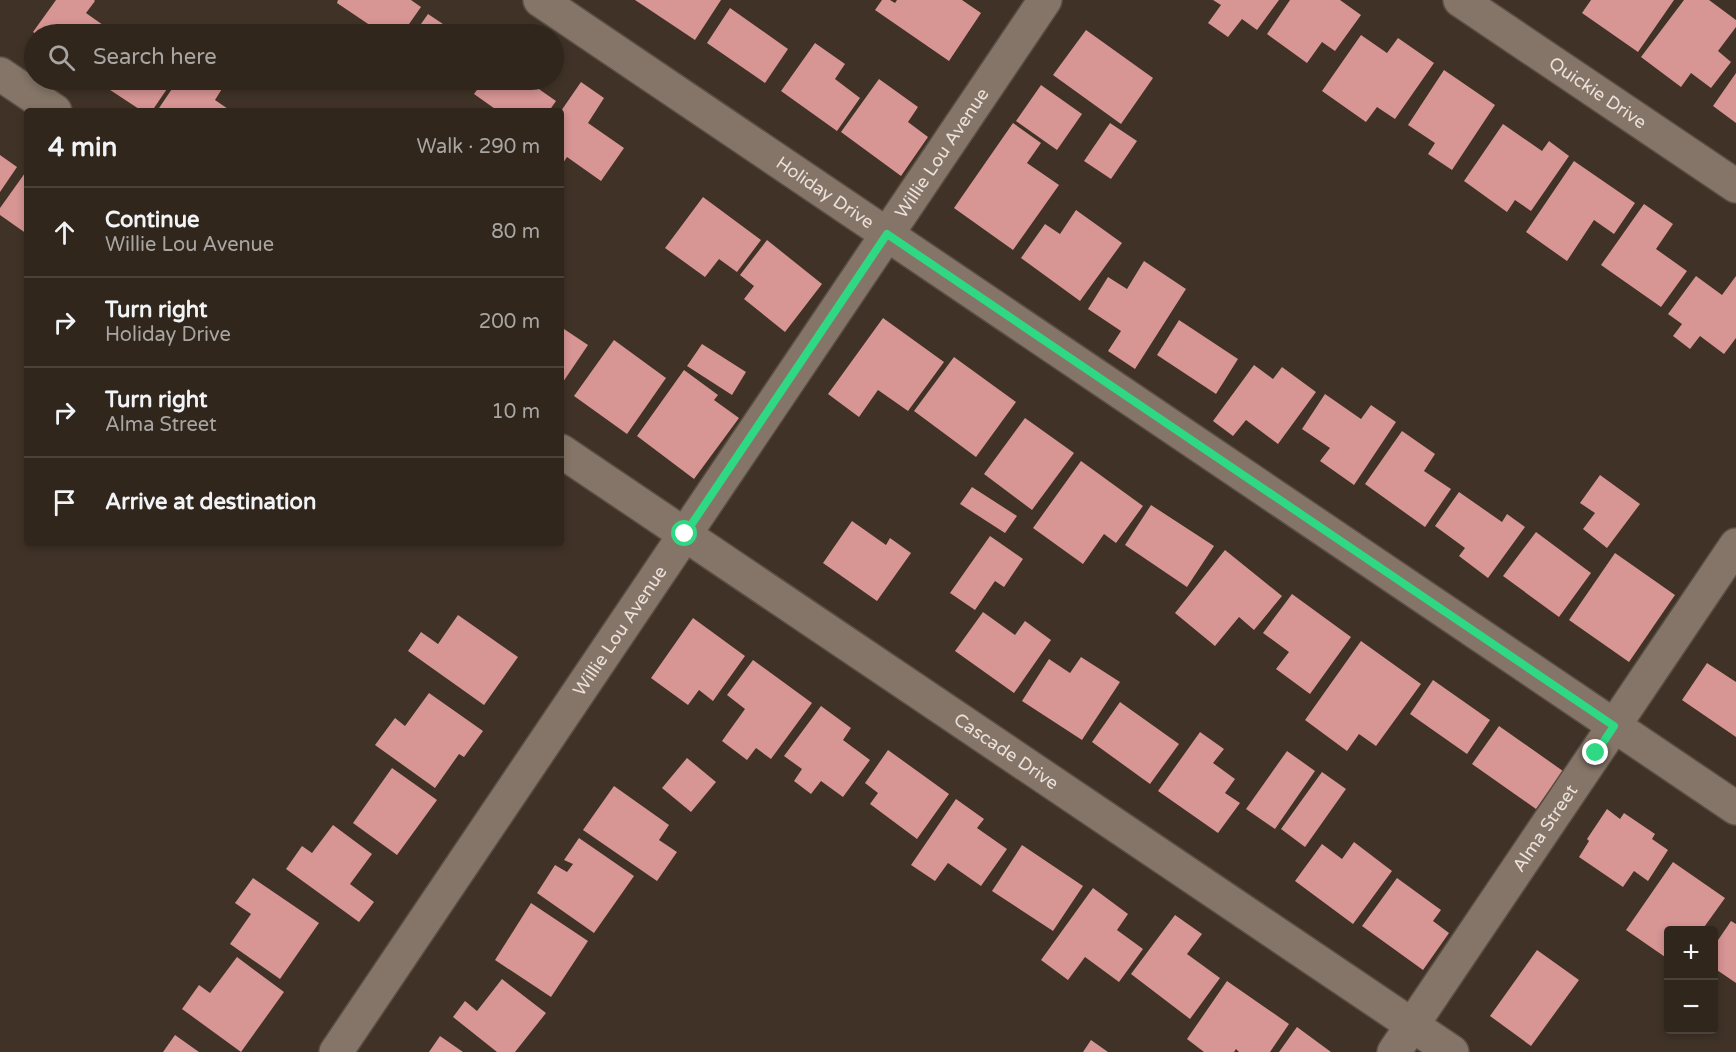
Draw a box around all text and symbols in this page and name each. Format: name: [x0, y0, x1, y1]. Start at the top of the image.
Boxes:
search box: [24, 24, 564, 90]
icon: search: [45, 41, 78, 74]
text: Search here: [93, 44, 217, 70]
street label: Quickie Drive: [1545, 52, 1651, 133]
street label: Willie Lou Avenue: [890, 84, 994, 222]
text: 4 min: [48, 132, 117, 163]
text: Walk · 290 m: [417, 135, 540, 159]
street label: Holiday Drive: [772, 152, 878, 233]
text: Continue: [105, 207, 200, 233]
icon: ahead: [48, 216, 81, 249]
text: 80 m: [491, 220, 540, 244]
text: Willie Lou Avenue: [105, 233, 274, 257]
text: Turn right: [105, 297, 207, 323]
icon: right: [48, 306, 81, 339]
text: 200 m: [479, 310, 540, 334]
text: Holiday Drive: [105, 323, 231, 347]
text: Turn right: [105, 387, 207, 413]
icon: right: [48, 396, 81, 429]
text: 10 m: [491, 400, 540, 424]
text: Alma Street: [105, 413, 217, 437]
icon: arrive: [48, 486, 81, 519]
text: Arrive at destination: [105, 489, 316, 515]
route start: [671, 520, 697, 546]
street label: Willie Lou Avenue: [568, 561, 672, 700]
street label: Cascade Drive: [950, 708, 1063, 794]
route end: [1582, 739, 1608, 765]
street label: Alma Street: [1508, 780, 1582, 876]
map controls: [1664, 926, 1718, 1034]
button: +: [1664, 926, 1718, 980]
button: −: [1664, 980, 1718, 1034]

